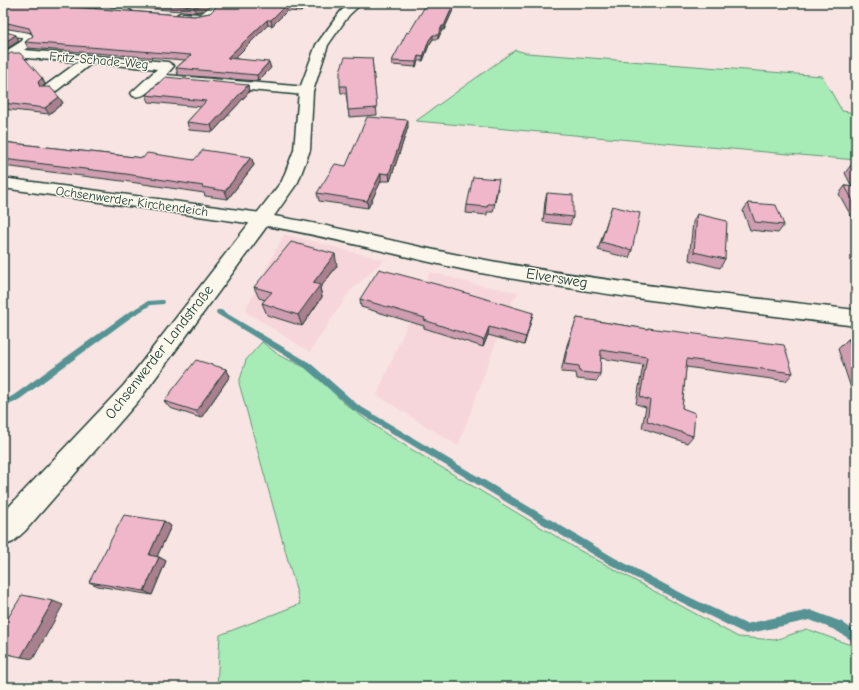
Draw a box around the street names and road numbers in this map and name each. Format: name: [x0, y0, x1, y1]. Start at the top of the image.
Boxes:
street label: Fritz-Schade-Weg: [49, 48, 149, 72]
street label: Ochsenwerder Kirchendeich: [55, 183, 209, 219]
street label: Elversweg: [525, 264, 589, 292]
street label: Ochsenwerder Landstraße: [101, 281, 217, 423]

